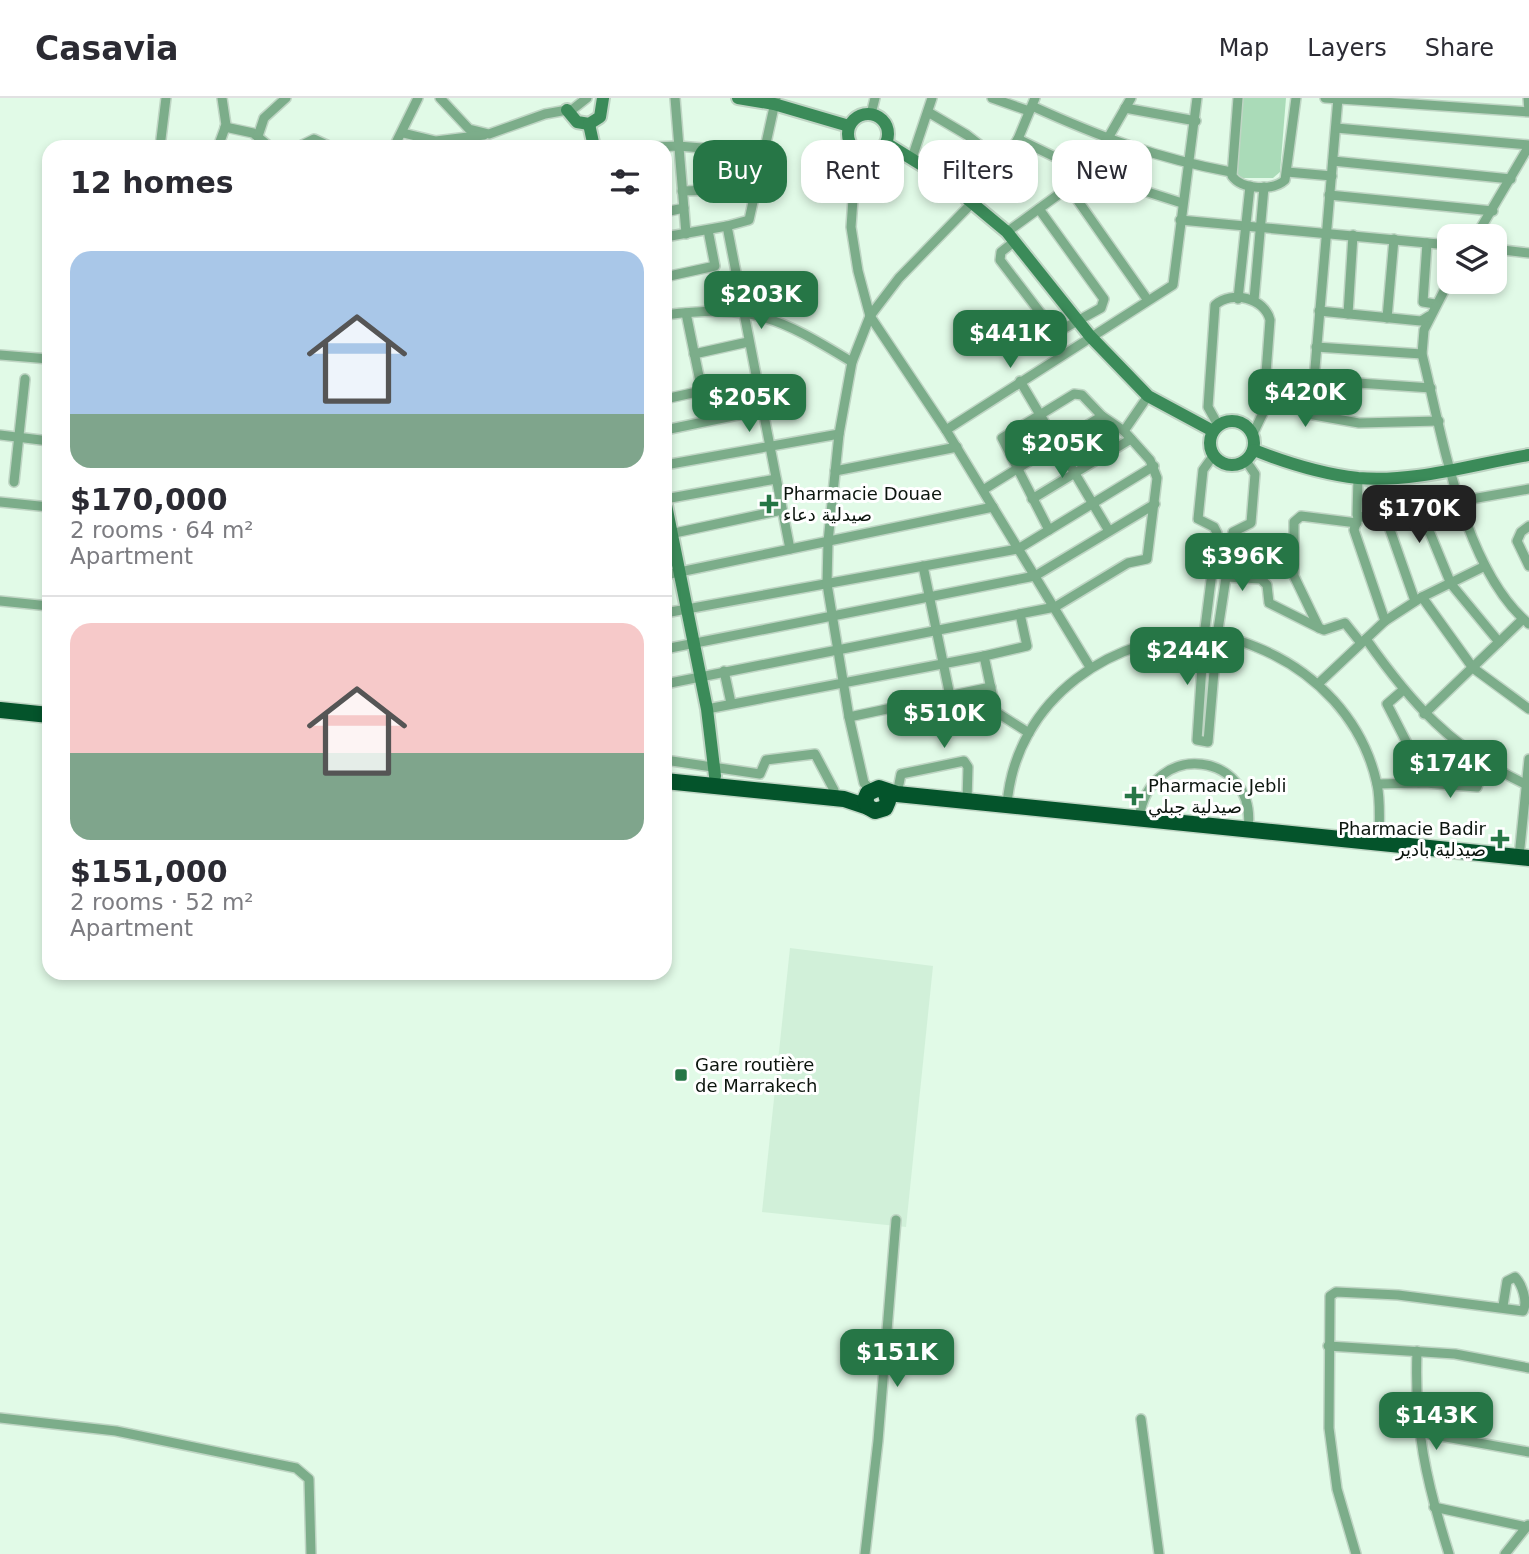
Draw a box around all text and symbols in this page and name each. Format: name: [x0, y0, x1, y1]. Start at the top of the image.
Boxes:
text: Casavia: [35, 29, 179, 68]
text: Map: [1219, 34, 1269, 62]
text: Layers: [1307, 34, 1387, 62]
text: Share: [1425, 34, 1494, 62]
chip: Buy: [693, 140, 787, 203]
chip: Rent: [801, 140, 904, 203]
chip: Filters: [918, 140, 1038, 203]
chip: New: [1052, 140, 1152, 203]
icon: filters: [606, 163, 644, 201]
text: 12 homes: [70, 165, 234, 200]
map controls: [1437, 224, 1507, 294]
button: layers: [1437, 224, 1507, 294]
pin: $203K: [712, 272, 810, 331]
text: $203K: [720, 281, 802, 307]
icon: home: [294, 296, 420, 422]
pin: $441K: [961, 310, 1059, 370]
text: $441K: [969, 320, 1051, 346]
pin: $420K: [1256, 370, 1354, 429]
pin: $205K: [700, 374, 798, 434]
text: $420K: [1264, 379, 1346, 405]
text: $205K: [708, 384, 790, 410]
pin: $205K: [1013, 420, 1111, 480]
text: $205K: [1021, 430, 1103, 456]
text: $170,000: [70, 482, 228, 517]
place label: Pharmacie Douae صيدلية دعاء: [783, 483, 942, 525]
pin: $170K: [1370, 486, 1468, 545]
text: $170K: [1378, 495, 1460, 521]
marker: Pharmacie Douae صيدلية دعاء: [761, 496, 777, 512]
text: 2 rooms · 64 m²: [70, 517, 254, 543]
pin: $396K: [1193, 533, 1291, 593]
text: Apartment: [70, 543, 193, 569]
text: $396K: [1201, 543, 1283, 569]
pin: $244K: [1138, 628, 1236, 687]
text: $244K: [1146, 637, 1228, 663]
icon: home: [294, 668, 420, 794]
pin: $510K: [895, 690, 993, 750]
text: $510K: [903, 700, 985, 726]
pin: $174K: [1401, 740, 1499, 800]
text: $174K: [1409, 750, 1491, 776]
place label: Pharmacie Jebli صيدلية جبلي: [1148, 775, 1286, 818]
marker: Pharmacie Jebli صيدلية جبلي: [1126, 788, 1142, 804]
place label: Pharmacie Badir صيدلية بادير: [1338, 818, 1487, 861]
marker: Pharmacie Badir صيدلية بادير: [1492, 831, 1508, 847]
text: $151,000: [70, 854, 228, 889]
text: 2 rooms · 52 m²: [70, 889, 254, 915]
text: Apartment: [70, 915, 193, 941]
place label: Gare routière de Marrakech: [695, 1054, 817, 1096]
marker: Gare routière de Marrakech: [673, 1067, 689, 1083]
pin: $151K: [848, 1330, 946, 1389]
text: $151K: [856, 1339, 938, 1365]
pin: $143K: [1387, 1392, 1485, 1452]
text: $143K: [1395, 1402, 1477, 1428]

